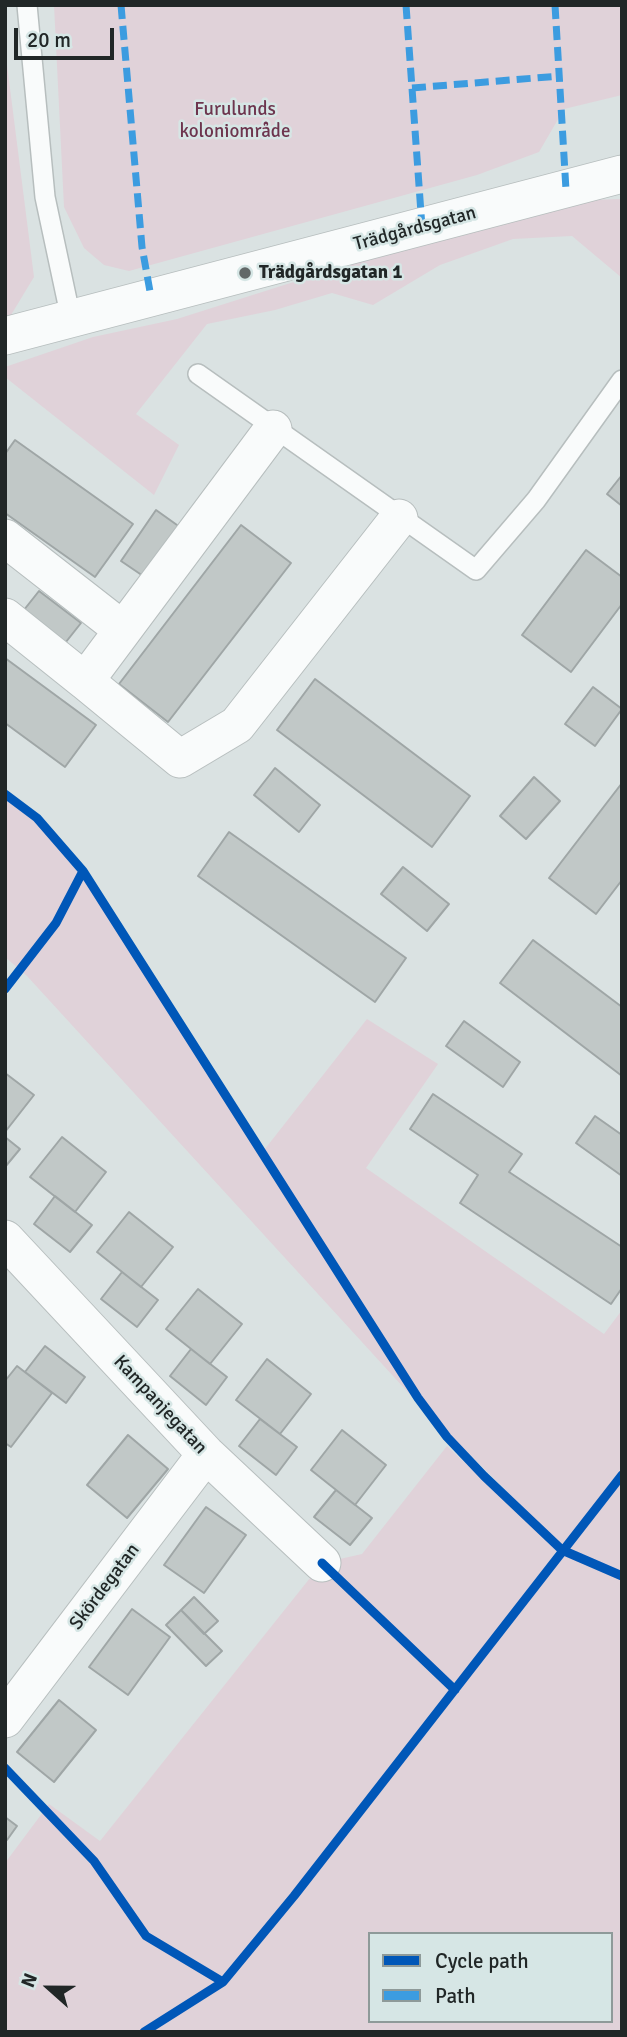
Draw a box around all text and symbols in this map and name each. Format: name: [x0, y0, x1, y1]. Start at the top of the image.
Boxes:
scale bar: [18, 14, 117, 58]
text: 20 m: [27, 27, 71, 53]
park label: Furulunds koloniområde: [180, 99, 290, 143]
street label: Trädgårdsgatan: [351, 202, 479, 256]
place label: Trädgårdsgatan 1: [259, 262, 402, 284]
marker: Trädgårdsgatan 1: [237, 265, 253, 281]
street label: Kampanjegatan: [108, 1351, 212, 1459]
street label: Skördegatan: [65, 1539, 145, 1635]
legend: [368, 1932, 613, 2023]
text: Cycle path: [435, 1948, 529, 1974]
north arrow: [14, 1953, 84, 2023]
text: N: [16, 1970, 43, 1991]
text: Path: [435, 1983, 476, 2009]

